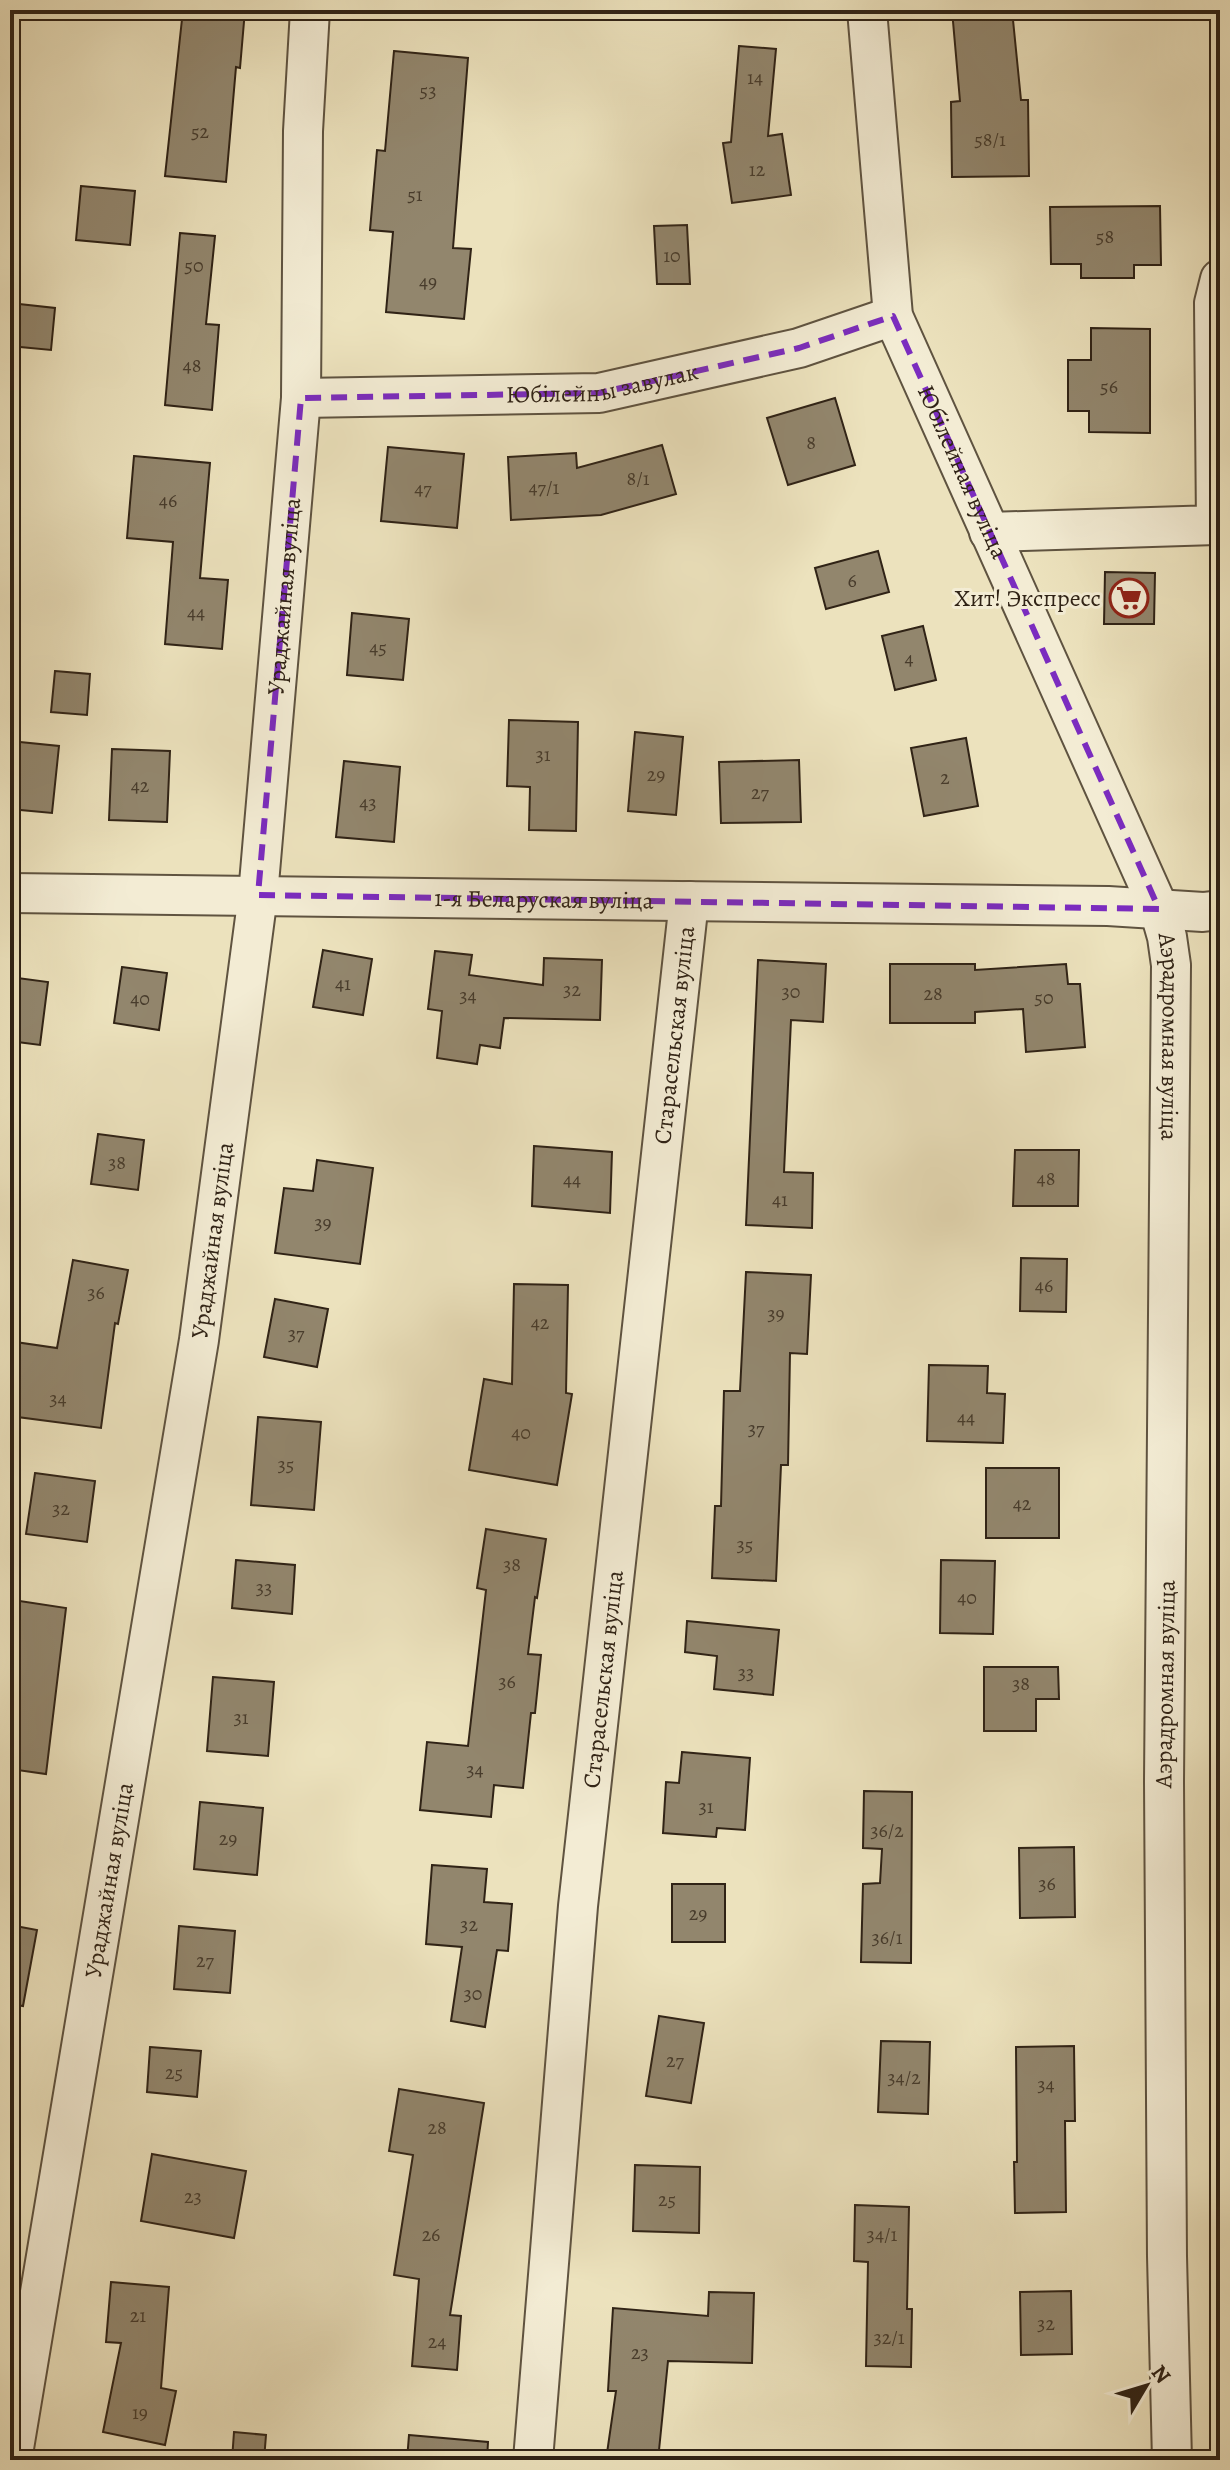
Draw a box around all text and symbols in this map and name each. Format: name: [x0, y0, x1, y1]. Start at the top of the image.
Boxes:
house number: 14: [747, 64, 763, 91]
house number: 53: [420, 77, 436, 104]
house number: 52: [191, 118, 210, 145]
house number: 58/1: [974, 126, 1006, 153]
house number: 12: [749, 156, 766, 183]
house number: 51: [407, 181, 423, 208]
house number: 58: [1096, 223, 1114, 250]
house number: 10: [663, 242, 681, 269]
house number: 50: [184, 252, 204, 279]
house number: 49: [419, 268, 437, 295]
house number: 48: [183, 352, 201, 379]
street label: Юбілейны завулак: [506, 355, 701, 411]
house number: 56: [1100, 373, 1118, 400]
street label: Юбілейная вуліца: [910, 380, 1016, 564]
house number: 8: [806, 429, 816, 456]
house number: 8/1: [626, 465, 650, 492]
house number: 47/1: [529, 474, 560, 501]
house number: 47: [414, 475, 432, 502]
house number: 46: [159, 487, 177, 514]
street label: Ураджайная вуліца: [259, 497, 308, 697]
house number: 6: [847, 567, 857, 594]
supermarket icon: Хит! Экспресс: [1108, 577, 1150, 619]
place label: Хит! Экспресс: [954, 582, 1101, 614]
house number: 44: [187, 599, 205, 626]
house number: 45: [369, 634, 387, 661]
house number: 4: [904, 645, 914, 672]
house number: 31: [535, 741, 551, 768]
house number: 29: [647, 761, 665, 788]
house number: 2: [940, 764, 950, 791]
house number: 42: [131, 772, 150, 799]
house number: 27: [751, 779, 770, 806]
house number: 43: [359, 789, 377, 816]
street label: 1-я Беларуская вуліца: [434, 882, 654, 917]
street label: Старасельская вуліца: [646, 924, 702, 1146]
street label: Аэрадромная вуліца: [1150, 930, 1188, 1141]
house number: 41: [335, 970, 351, 997]
house number: 32: [563, 976, 581, 1003]
house number: 30: [782, 978, 800, 1005]
house number: 28: [923, 980, 943, 1007]
house number: 34: [459, 982, 477, 1009]
house number: 50: [1034, 984, 1054, 1011]
house number: 40: [130, 985, 150, 1012]
street label: Ураджайная вуліца: [183, 1140, 241, 1341]
house number: 38: [108, 1149, 126, 1176]
house number: 48: [1037, 1165, 1055, 1192]
house number: 44: [563, 1166, 581, 1193]
house number: 41: [772, 1186, 788, 1213]
house number: 39: [314, 1209, 332, 1236]
house number: 46: [1035, 1272, 1053, 1299]
house number: 36: [87, 1279, 105, 1306]
house number: 39: [767, 1300, 785, 1327]
house number: 42: [531, 1309, 550, 1336]
house number: 37: [288, 1320, 305, 1347]
house number: 34: [49, 1385, 67, 1412]
house number: 44: [957, 1404, 975, 1431]
house number: 37: [748, 1415, 765, 1442]
house number: 40: [511, 1419, 531, 1446]
house number: 35: [278, 1451, 294, 1478]
house number: 42: [1013, 1490, 1032, 1517]
house number: 32: [52, 1495, 70, 1522]
house number: 35: [737, 1531, 753, 1558]
house number: 38: [503, 1551, 521, 1578]
street label: Старасельская вуліца: [575, 1569, 631, 1790]
house number: 33: [256, 1574, 272, 1601]
street label: Аэрадромная вуліца: [1147, 1580, 1183, 1789]
house number: 40: [957, 1584, 977, 1611]
house number: 33: [738, 1659, 754, 1686]
house number: 36: [498, 1668, 516, 1695]
house number: 38: [1012, 1670, 1030, 1697]
house number: 31: [233, 1704, 249, 1731]
house number: 34: [466, 1756, 484, 1783]
street label: Ураджайная вуліца: [77, 1780, 141, 1980]
house number: 31: [698, 1793, 714, 1820]
house number: 36/2: [870, 1817, 904, 1844]
house number: 29: [219, 1825, 237, 1852]
house number: 36: [1038, 1870, 1056, 1897]
house number: 29: [689, 1900, 707, 1927]
house number: 32: [460, 1911, 478, 1938]
house number: 36/1: [872, 1924, 903, 1951]
house number: 27: [196, 1947, 215, 1974]
house number: 30: [464, 1980, 482, 2007]
house number: 27: [666, 2047, 685, 2074]
house number: 25: [165, 2059, 183, 2086]
house number: 34/2: [887, 2064, 921, 2091]
house number: 34: [1037, 2071, 1055, 2098]
house number: 28: [427, 2114, 447, 2141]
house number: 23: [184, 2183, 202, 2210]
house number: 25: [658, 2186, 676, 2213]
house number: 26: [422, 2221, 440, 2248]
house number: 34/1: [867, 2221, 898, 2248]
house number: 21: [130, 2302, 146, 2329]
house number: 32: [1037, 2310, 1055, 2337]
house number: 32/1: [873, 2324, 905, 2351]
house number: 24: [428, 2328, 446, 2355]
house number: 23: [631, 2339, 649, 2366]
north arrow: [1106, 2346, 1186, 2426]
text: N: [1144, 2359, 1178, 2390]
house number: 19: [132, 2399, 148, 2426]

